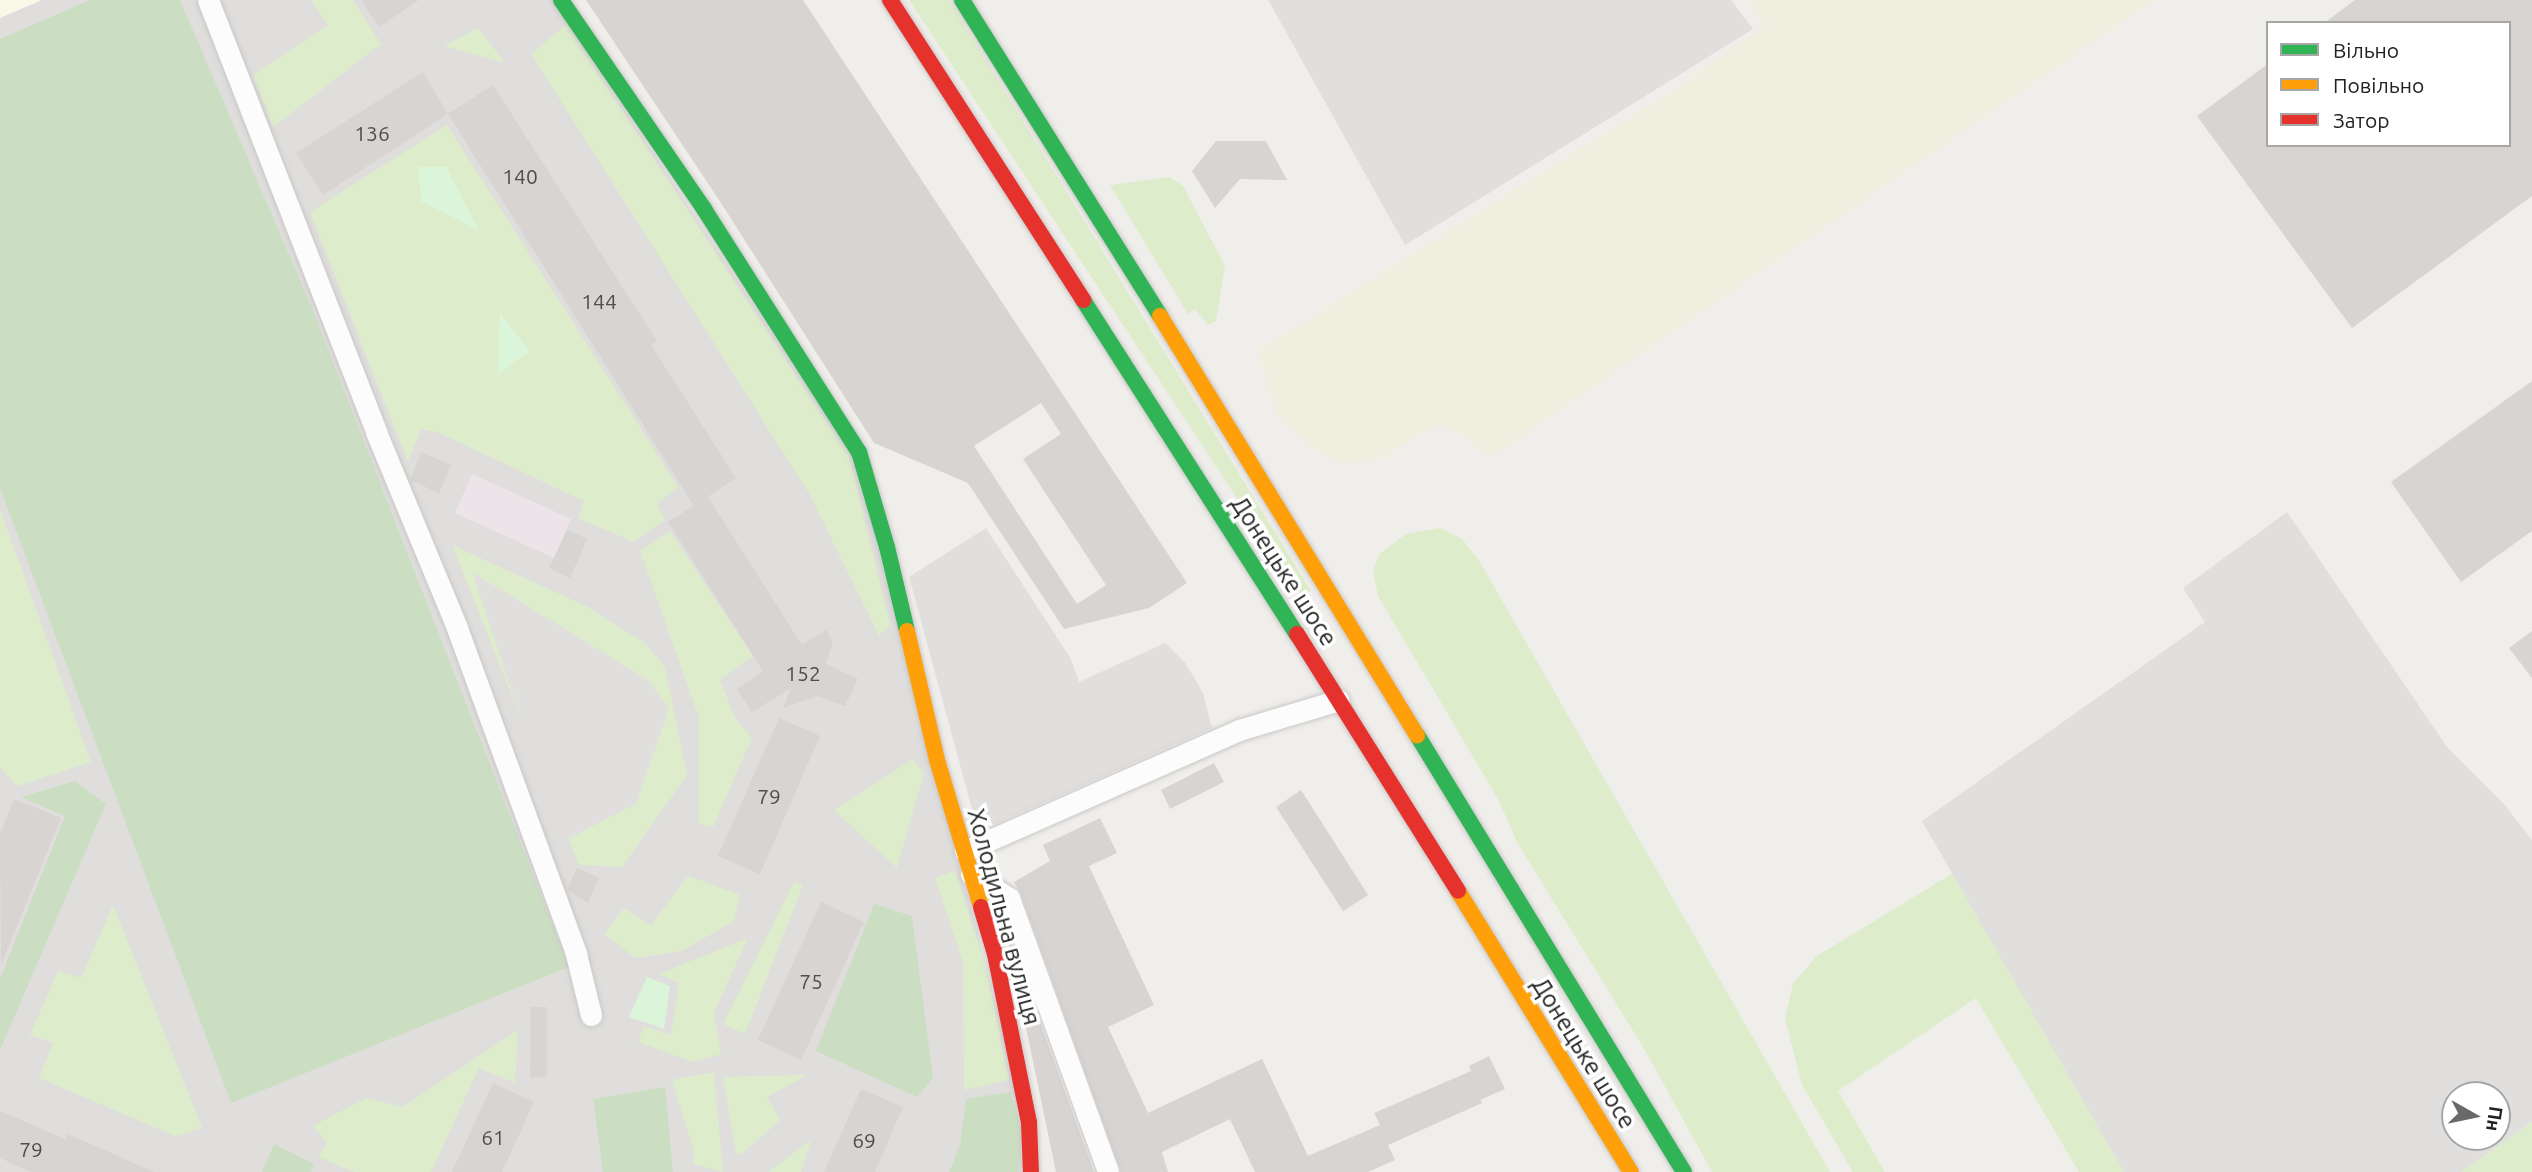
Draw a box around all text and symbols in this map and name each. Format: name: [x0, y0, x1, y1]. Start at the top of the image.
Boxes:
legend: [2266, 21, 2511, 147]
text: Вільно: [2333, 38, 2399, 62]
text: Повільно: [2333, 73, 2424, 97]
text: Затор: [2333, 108, 2389, 132]
house number: 136: [354, 120, 390, 146]
house number: 140: [502, 163, 538, 189]
house number: 144: [581, 288, 617, 314]
street label: Донецьке шосе: [1225, 491, 1343, 651]
house number: 152: [785, 660, 821, 686]
house number: 79: [757, 783, 781, 809]
street label: Холодильна вулиця: [961, 806, 1047, 1028]
house number: 75: [799, 968, 823, 994]
street label: Донецьке шосе: [1526, 972, 1642, 1134]
north arrow: [2441, 1081, 2511, 1151]
text: Пн: [2482, 1105, 2508, 1133]
house number: 61: [481, 1124, 505, 1150]
house number: 69: [852, 1127, 876, 1153]
house number: 79: [19, 1136, 43, 1162]

